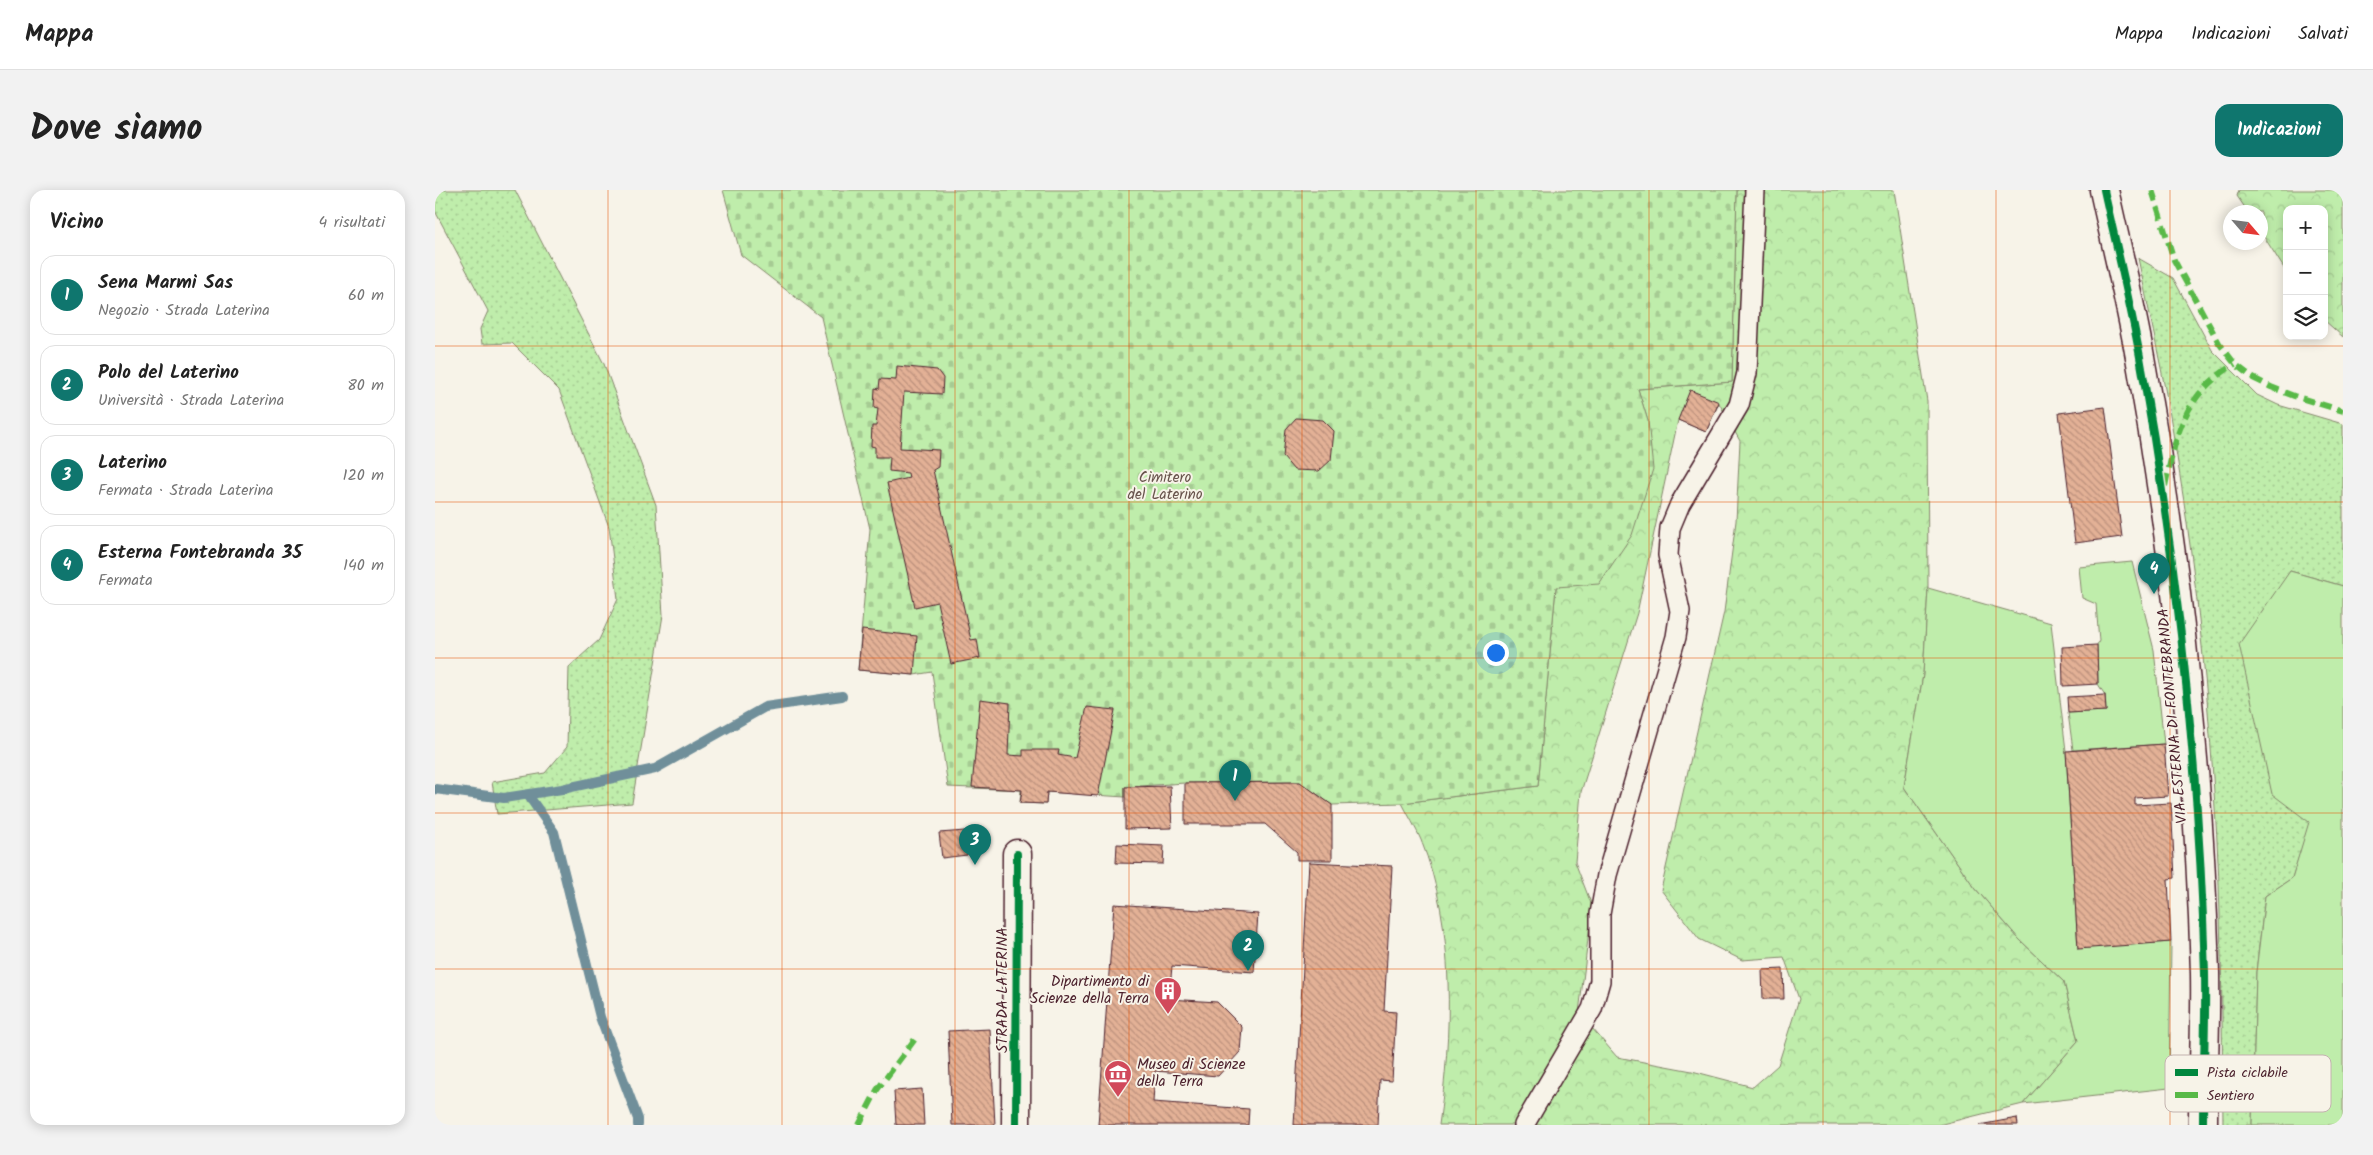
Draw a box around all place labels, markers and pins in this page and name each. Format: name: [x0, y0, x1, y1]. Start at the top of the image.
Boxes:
pin: 4: [2138, 553, 2170, 594]
pin: 1: [1219, 760, 1251, 801]
pin: 3: [959, 824, 991, 865]
pin: 2: [1232, 930, 1264, 971]
place label: Dipartimento di Scienze della Terra: [1030, 970, 1150, 1011]
building icon: Dipartimento di Scienze della Terra: [1153, 976, 1183, 1015]
place label: Museo di Scienze della Terra: [1137, 1053, 1246, 1094]
museum icon: Museo di Scienze della Terra: [1103, 1059, 1133, 1098]

